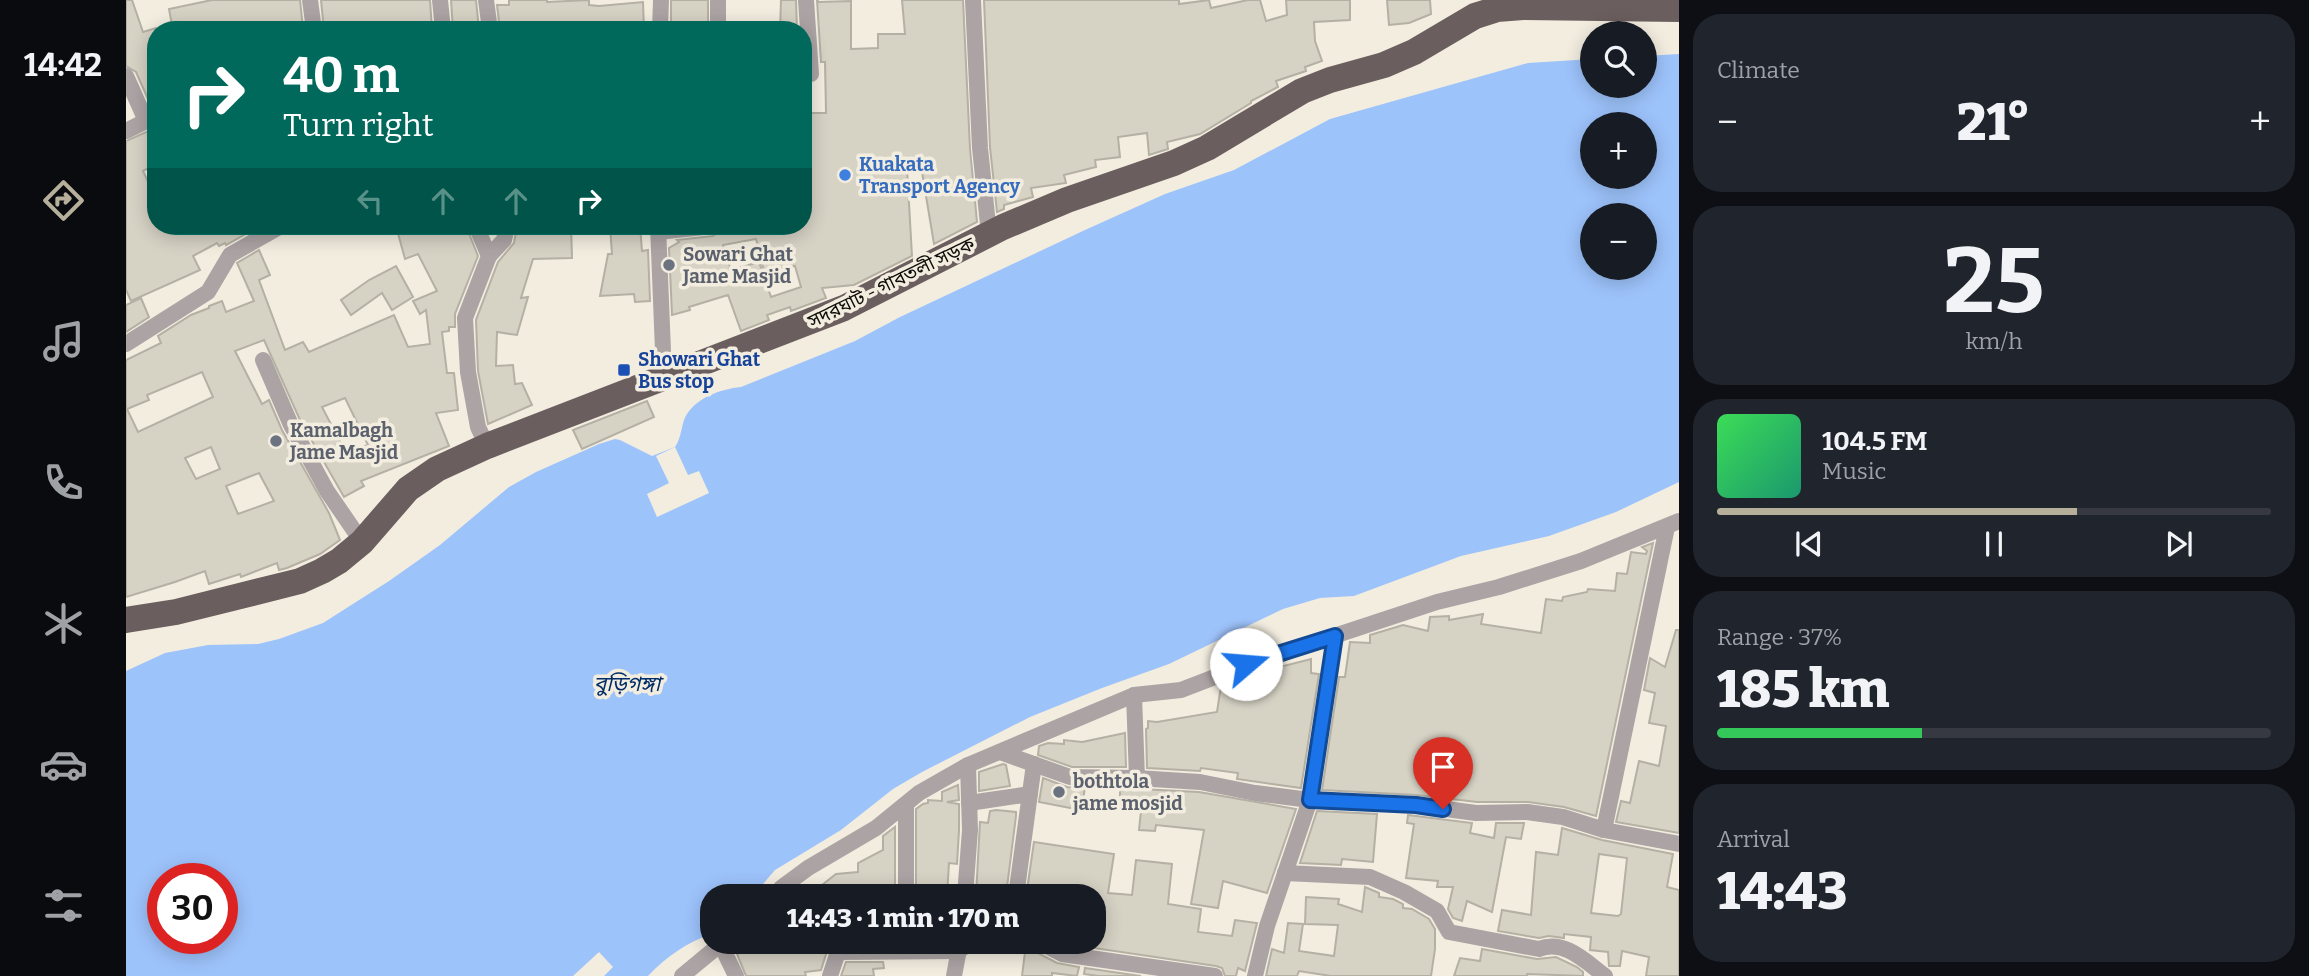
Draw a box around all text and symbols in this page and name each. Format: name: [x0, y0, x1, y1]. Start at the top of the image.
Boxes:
map controls: [1580, 21, 1657, 280]
button: search: [1580, 21, 1657, 98]
text: 14:42: [24, 46, 102, 84]
text: 40 m: [283, 46, 400, 105]
icon: right: [168, 49, 259, 140]
text: Climate: [1717, 56, 1800, 84]
text: 21°: [1957, 91, 2030, 154]
text: −: [1717, 99, 1738, 145]
text: +: [2249, 99, 2271, 145]
text: Turn right: [283, 106, 434, 144]
button: +: [1580, 112, 1657, 189]
place label: Kuakata Transport Agency: [859, 153, 1021, 198]
marker: Kuakata Transport Agency: [837, 167, 853, 183]
icon: directions: [39, 176, 88, 225]
icon: left: [351, 182, 389, 220]
icon: ahead: [424, 182, 462, 220]
icon: ahead: [497, 182, 535, 220]
icon: right: [570, 182, 608, 220]
button: −: [1580, 203, 1657, 280]
text: 25: [1943, 227, 2045, 336]
street label: সদরঘাট - গাবতলী সড়ক: [803, 232, 979, 333]
place label: Sowari Ghat Jame Masjid: [682, 243, 794, 288]
marker: Sowari Ghat Jame Masjid: [661, 257, 677, 273]
icon: music: [39, 317, 88, 366]
text: km/h: [1966, 327, 2022, 355]
place label: Showari Ghat Bus stop: [638, 348, 761, 393]
marker: Showari Ghat Bus stop: [616, 362, 632, 378]
place label: Kamalbagh Jame Masjid: [289, 419, 399, 464]
text: 104.5 FM: [1822, 426, 1927, 457]
marker: Kamalbagh Jame Masjid: [268, 433, 284, 449]
text: Music: [1822, 457, 1886, 485]
icon: phone: [39, 458, 88, 507]
icon: previous: [1790, 525, 1828, 563]
icon: pause: [1975, 525, 2013, 563]
icon: next: [2160, 525, 2198, 563]
icon: climate: [39, 599, 88, 648]
text: Range · 37%: [1717, 623, 1842, 651]
position arrow: [1209, 627, 1283, 701]
text: 185 km: [1717, 658, 1890, 721]
water label: বুড়িগঙ্গা: [594, 671, 665, 697]
pin: [1413, 737, 1473, 809]
icon: car: [39, 740, 88, 789]
icon: arrive: [1424, 748, 1462, 786]
place label: bothtola jame mosjid: [1071, 770, 1183, 815]
marker: bothtola jame mosjid: [1051, 784, 1067, 800]
text: Arrival: [1717, 825, 1790, 853]
text: 14:43: [1717, 860, 1847, 923]
speed limit sign: 30: [147, 863, 238, 954]
icon: filters: [39, 881, 88, 930]
text: 14:43 · 1 min · 170 m: [787, 903, 1019, 934]

